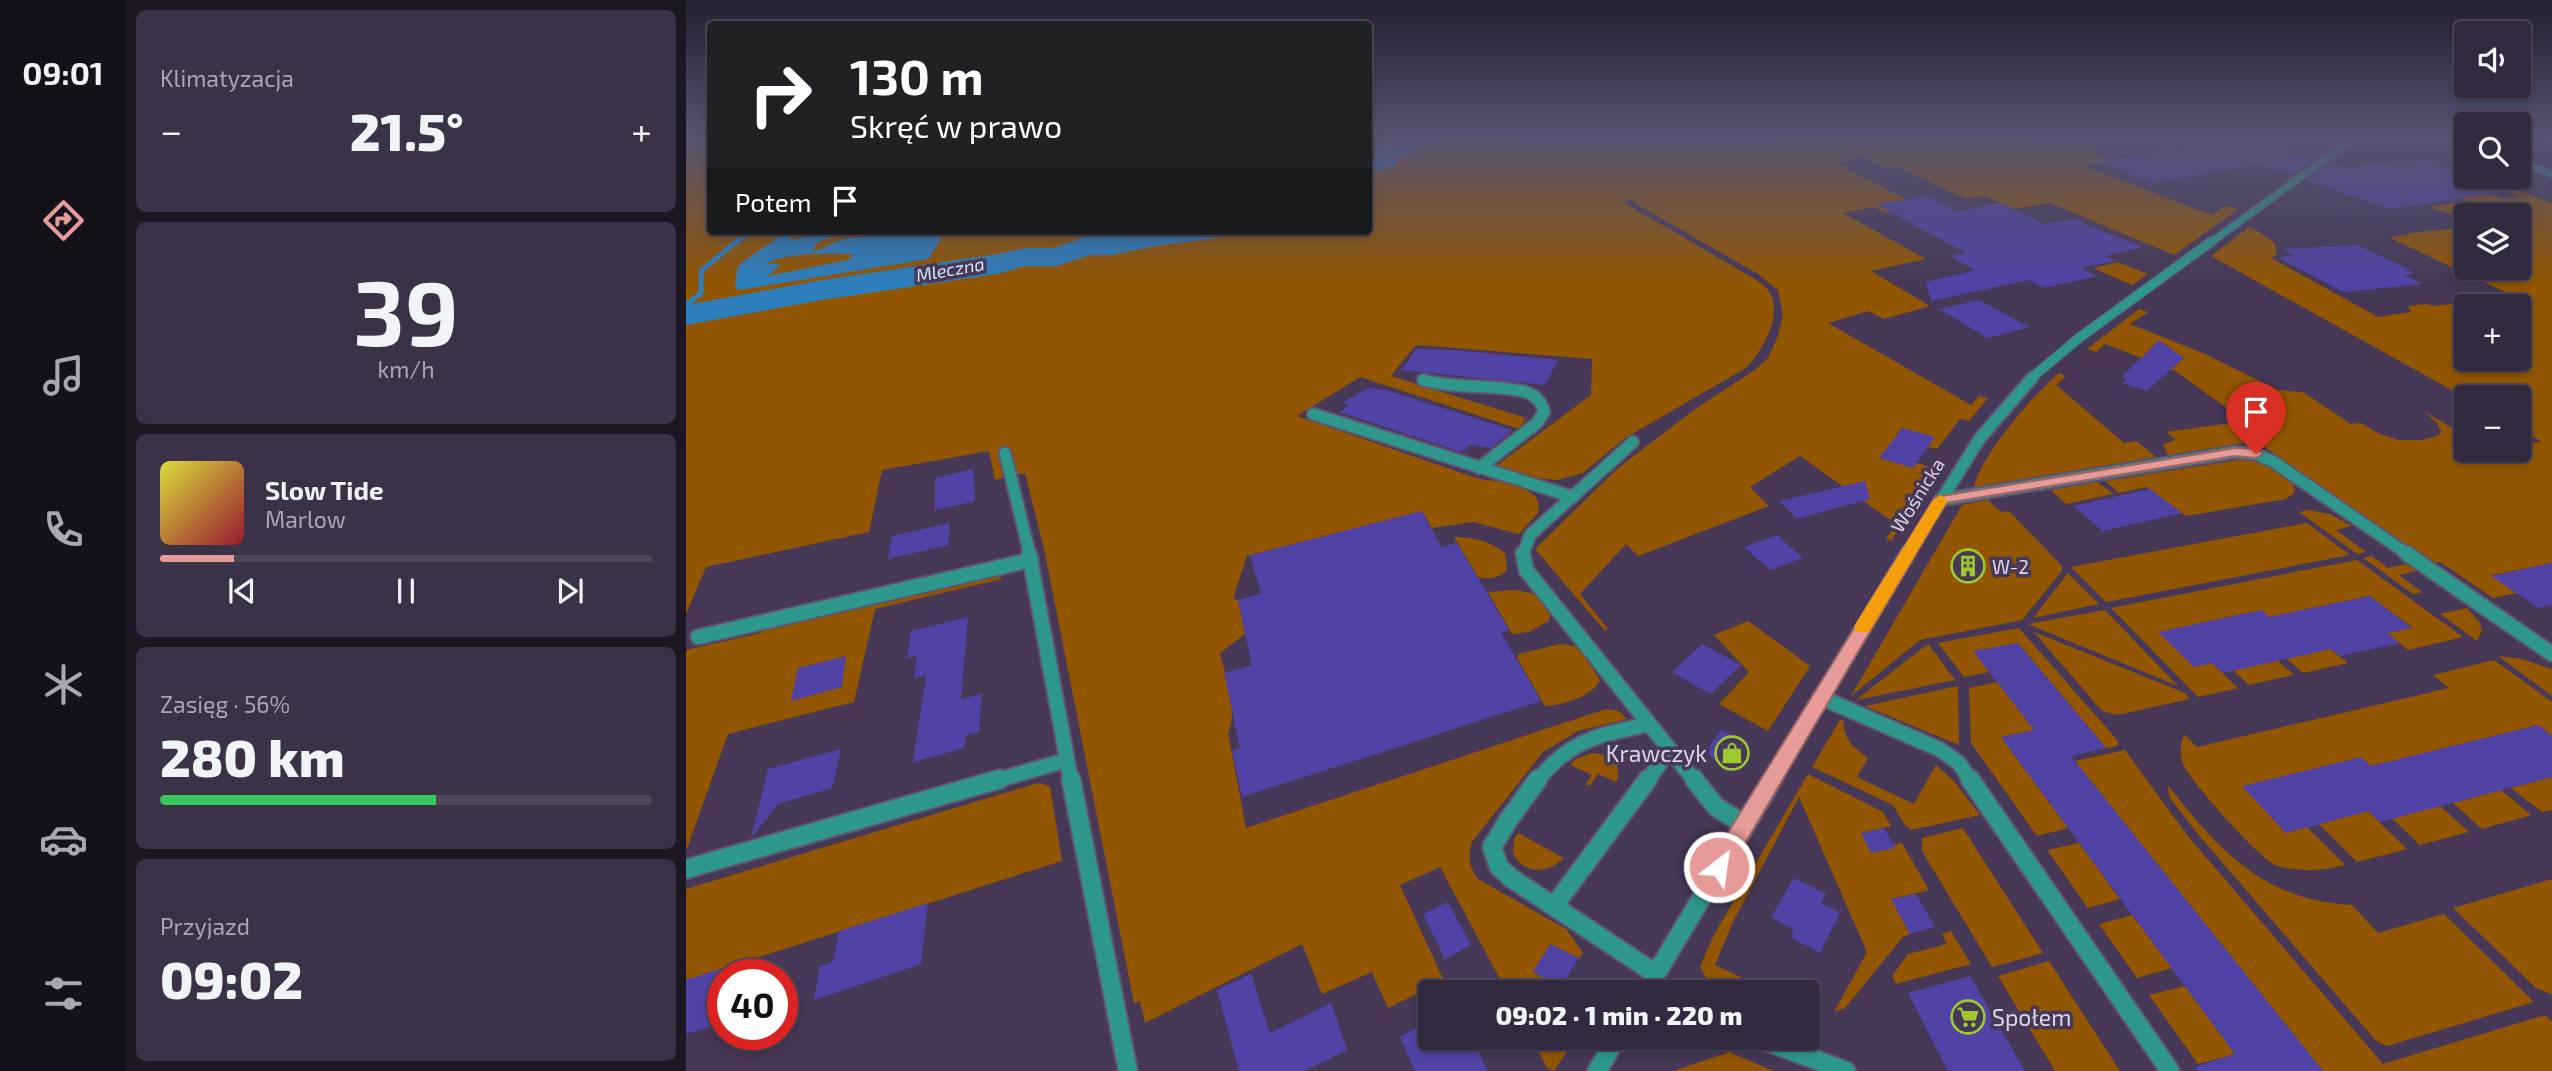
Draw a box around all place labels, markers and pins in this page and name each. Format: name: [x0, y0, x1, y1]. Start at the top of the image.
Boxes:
pin: [2226, 382, 2286, 454]
building icon: W-2: [1949, 547, 1987, 585]
place label: W-2: [1992, 555, 2029, 578]
shop icon: Krawczyk: [1713, 734, 1751, 772]
place label: Krawczyk: [1606, 739, 1707, 767]
supermarket icon: Społem: [1949, 998, 1987, 1036]
place label: Społem: [1992, 1003, 2071, 1031]

